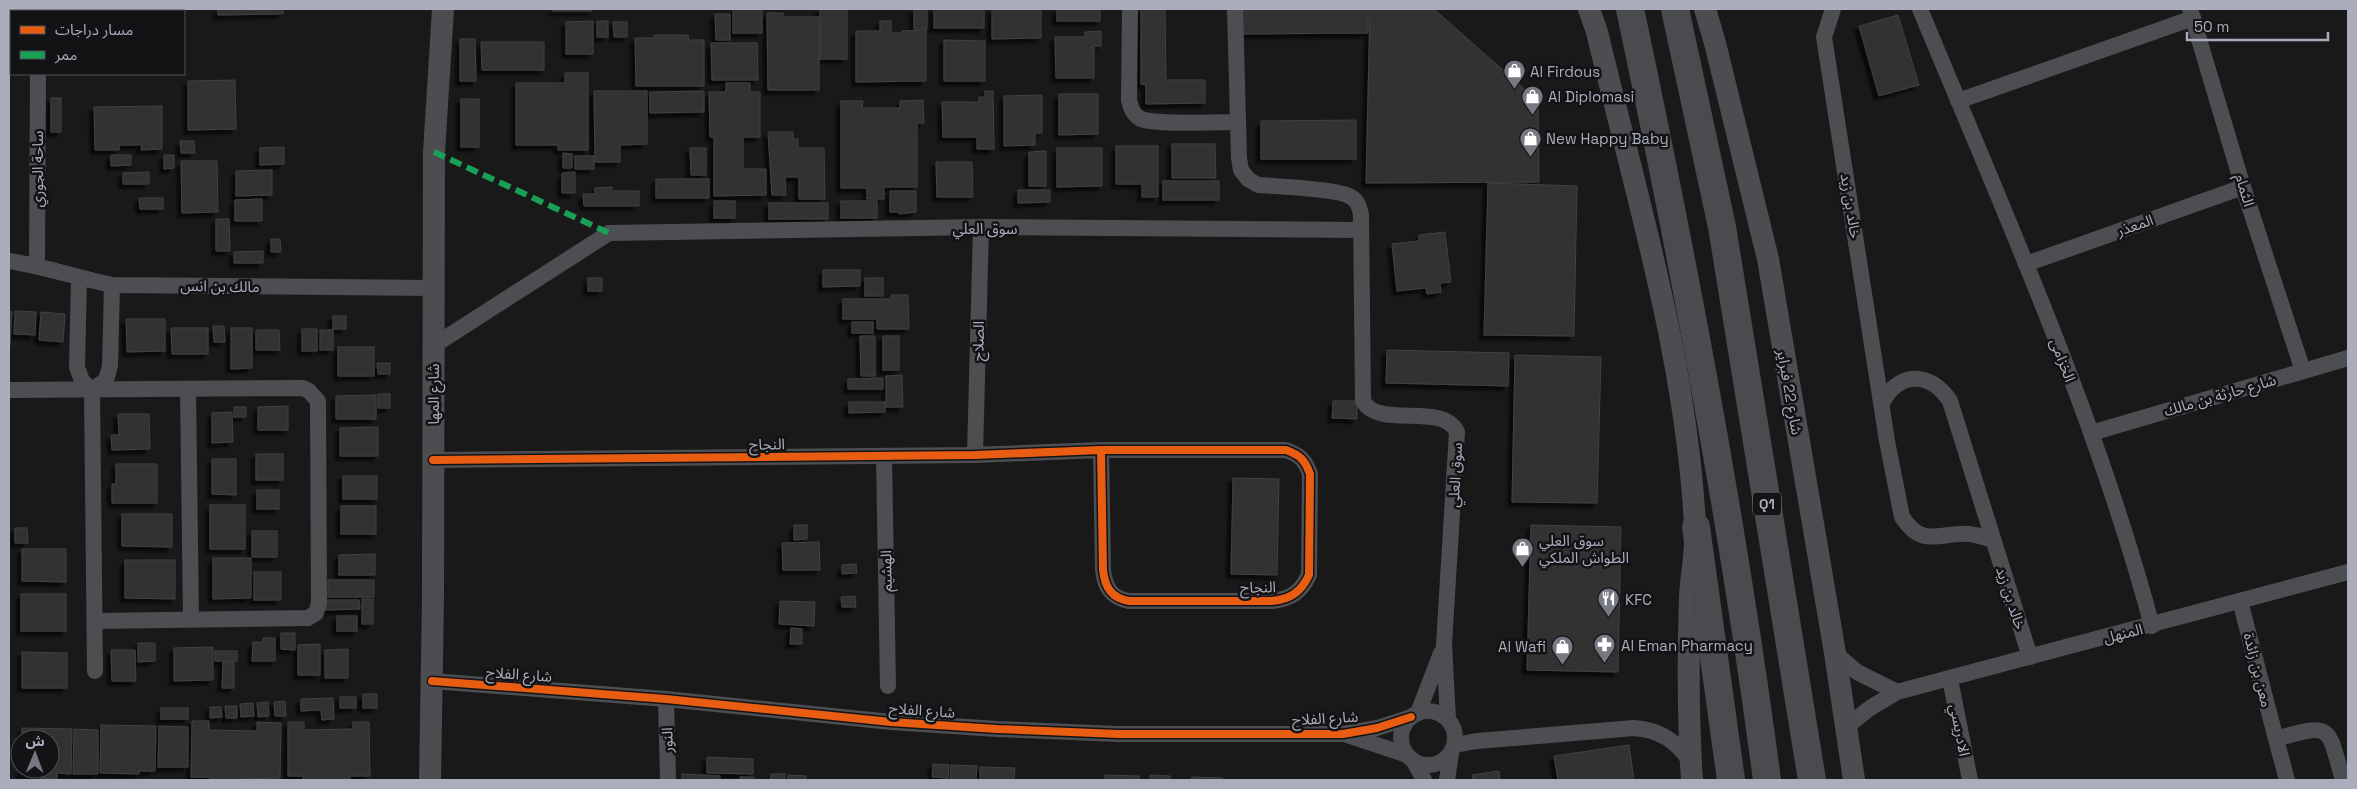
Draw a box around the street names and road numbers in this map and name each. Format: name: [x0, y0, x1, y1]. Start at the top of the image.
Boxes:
street label: ساحة الجوري: [28, 130, 49, 208]
street label: الثمام: [2229, 171, 2259, 209]
street label: خالد بن زيد: [1837, 172, 1866, 240]
street label: المعذر: [2113, 210, 2156, 240]
street label: سوق العلي: [952, 219, 1018, 240]
street label: مالك بن انس: [180, 276, 260, 296]
street label: الصلاح: [968, 321, 991, 361]
street label: الخزامى: [2046, 336, 2080, 384]
street label: شارع 22 فبراير: [1770, 347, 1807, 437]
street label: شارع المها: [424, 363, 446, 425]
street label: شارع حارثة بن مالك: [2162, 370, 2279, 423]
street label: النجاح: [749, 434, 785, 457]
street label: سوق العلي: [1444, 442, 1469, 508]
road number: Q1: [1753, 492, 1781, 516]
street label: الهشيم: [876, 550, 898, 592]
street label: خالد بن زيد: [1992, 564, 2030, 632]
street label: النجاح: [1240, 577, 1276, 600]
street label: المنهل: [2101, 619, 2145, 647]
street label: معن بن زائدة: [2240, 631, 2276, 709]
street label: شارع الفلاح: [485, 662, 553, 689]
street label: شارع الفلاح: [888, 698, 956, 725]
street label: الادريسي: [1943, 702, 1974, 758]
street label: شارع الفلاح: [1291, 707, 1359, 732]
street label: النور: [657, 727, 677, 754]

